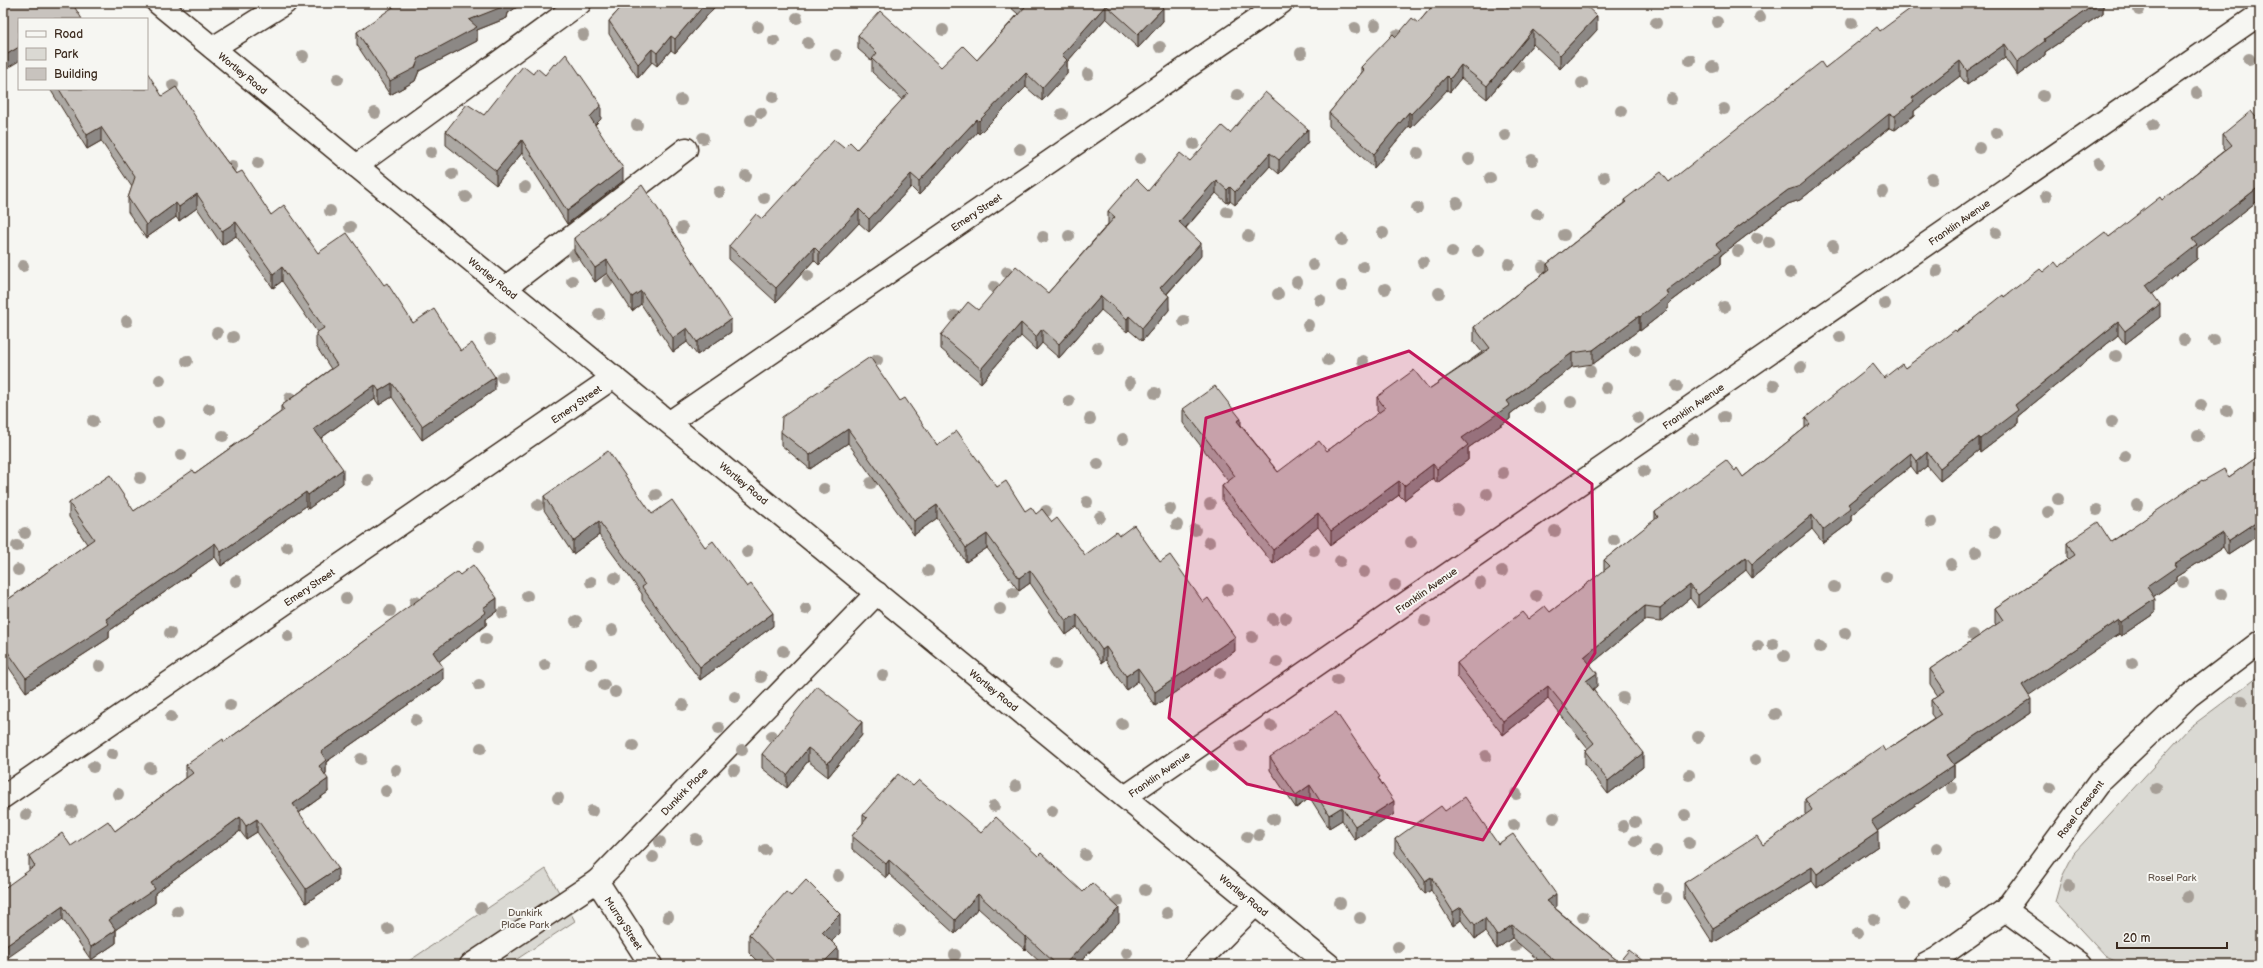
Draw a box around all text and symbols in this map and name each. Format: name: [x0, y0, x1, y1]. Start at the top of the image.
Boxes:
legend: [18, 18, 148, 90]
text: Road: [54, 27, 83, 42]
text: Park: [54, 47, 78, 62]
street label: Wortley Road: [215, 50, 270, 97]
text: Building: [54, 67, 98, 82]
street label: Emery Street: [949, 191, 1004, 234]
street label: Franklin Avenue: [1927, 197, 1993, 248]
street label: Wortley Road: [465, 255, 520, 302]
street label: Franklin Avenue: [1661, 381, 1727, 432]
street label: Emery Street: [549, 383, 604, 427]
street label: Wortley Road: [717, 460, 770, 508]
street label: Franklin Avenue: [1394, 565, 1460, 616]
street label: Emery Street: [282, 566, 337, 609]
street label: Wortley Road: [966, 667, 1021, 714]
street label: Franklin Avenue: [1127, 749, 1193, 800]
street label: Dunkirk Place: [659, 765, 711, 818]
street label: Rosel Crescent: [2055, 778, 2107, 841]
street label: Wortley Road: [1216, 872, 1271, 919]
park label: Rosel Park: [2148, 872, 2196, 884]
street label: Murray Street: [602, 895, 645, 952]
park label: Dunkirk Place Park: [501, 907, 549, 931]
scale bar: [2117, 924, 2227, 950]
text: 20 m: [2123, 931, 2150, 946]

